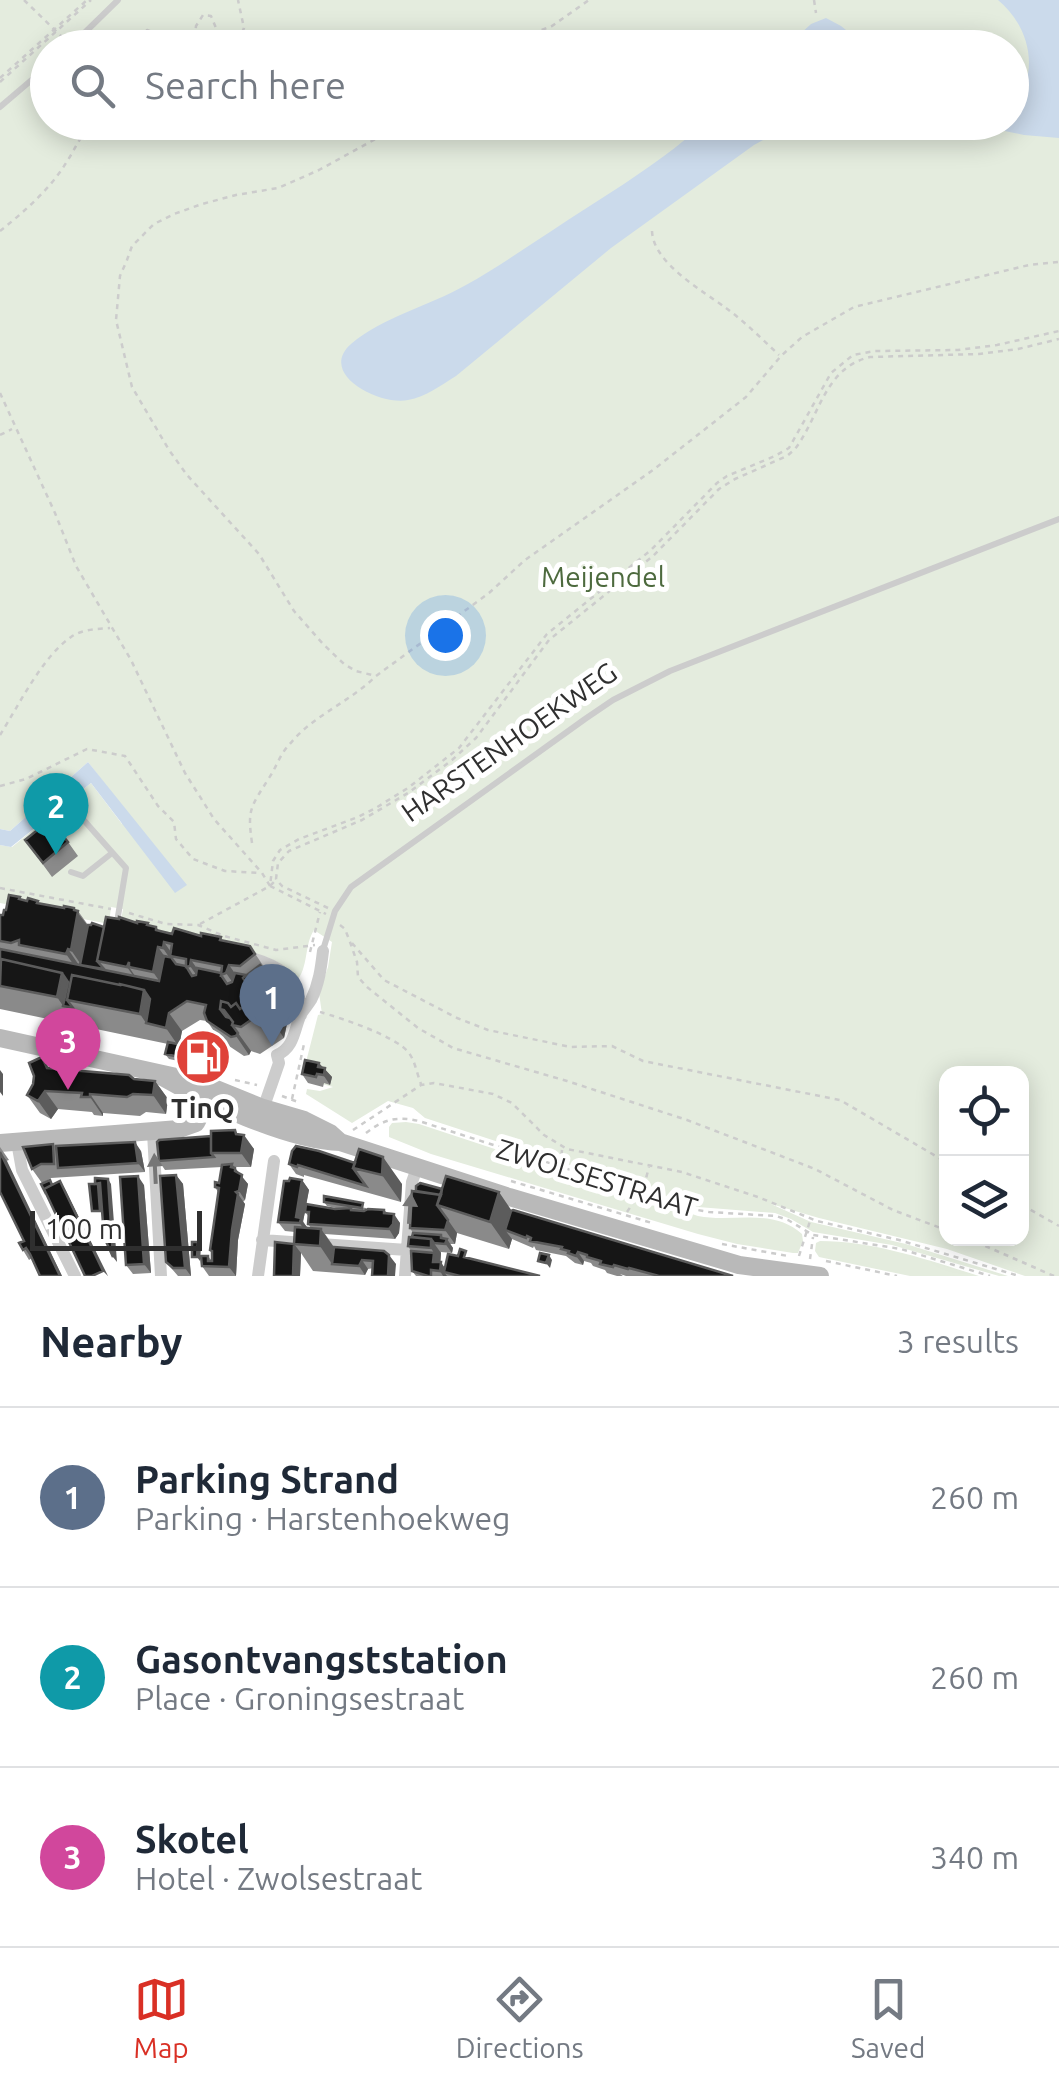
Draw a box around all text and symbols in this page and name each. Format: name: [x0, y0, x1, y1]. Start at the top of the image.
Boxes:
search box: [30, 30, 1029, 140]
icon: search: [65, 58, 120, 113]
text: Search here: [145, 64, 346, 106]
park label: Meijendel: [541, 561, 665, 592]
your location: [420, 610, 471, 661]
street label: HARSTENHOEKWEG: [395, 656, 622, 827]
pin: 2: [23, 772, 88, 855]
pin: 1: [240, 964, 304, 1046]
pin: 3: [36, 1008, 100, 1090]
fuel station icon: TinQ: [173, 1027, 233, 1087]
map controls: [939, 1066, 1029, 1246]
button: locate: [939, 1066, 1029, 1156]
place label: TinQ: [171, 1092, 235, 1123]
street label: ZWOLSESTRAAT: [493, 1132, 702, 1223]
one-way arrow: [147, 1153, 163, 1185]
button: layers: [939, 1156, 1029, 1246]
one-way arrow: [402, 1192, 418, 1224]
scale bar: [30, 1206, 202, 1250]
text: 100 m: [45, 1213, 123, 1244]
text: Nearby: [40, 1318, 183, 1365]
text: 3 results: [897, 1323, 1019, 1359]
text: Parking Strand: [135, 1458, 399, 1500]
text: 1: [63, 1479, 82, 1515]
text: 260 m: [930, 1479, 1019, 1515]
text: Parking · Harstenhoekweg: [135, 1500, 511, 1536]
text: Gasontvangststation: [135, 1638, 508, 1680]
text: 2: [63, 1659, 82, 1695]
text: 260 m: [930, 1659, 1019, 1695]
text: Place · Groningsestraat: [135, 1680, 464, 1716]
text: Skotel: [135, 1818, 249, 1860]
text: 3: [63, 1839, 82, 1875]
text: 340 m: [930, 1839, 1019, 1875]
text: Hotel · Zwolsestraat: [135, 1860, 422, 1896]
tab: Map: [134, 1972, 189, 2063]
tab: Directions: [456, 1972, 584, 2063]
tab: Saved: [851, 1972, 925, 2063]

